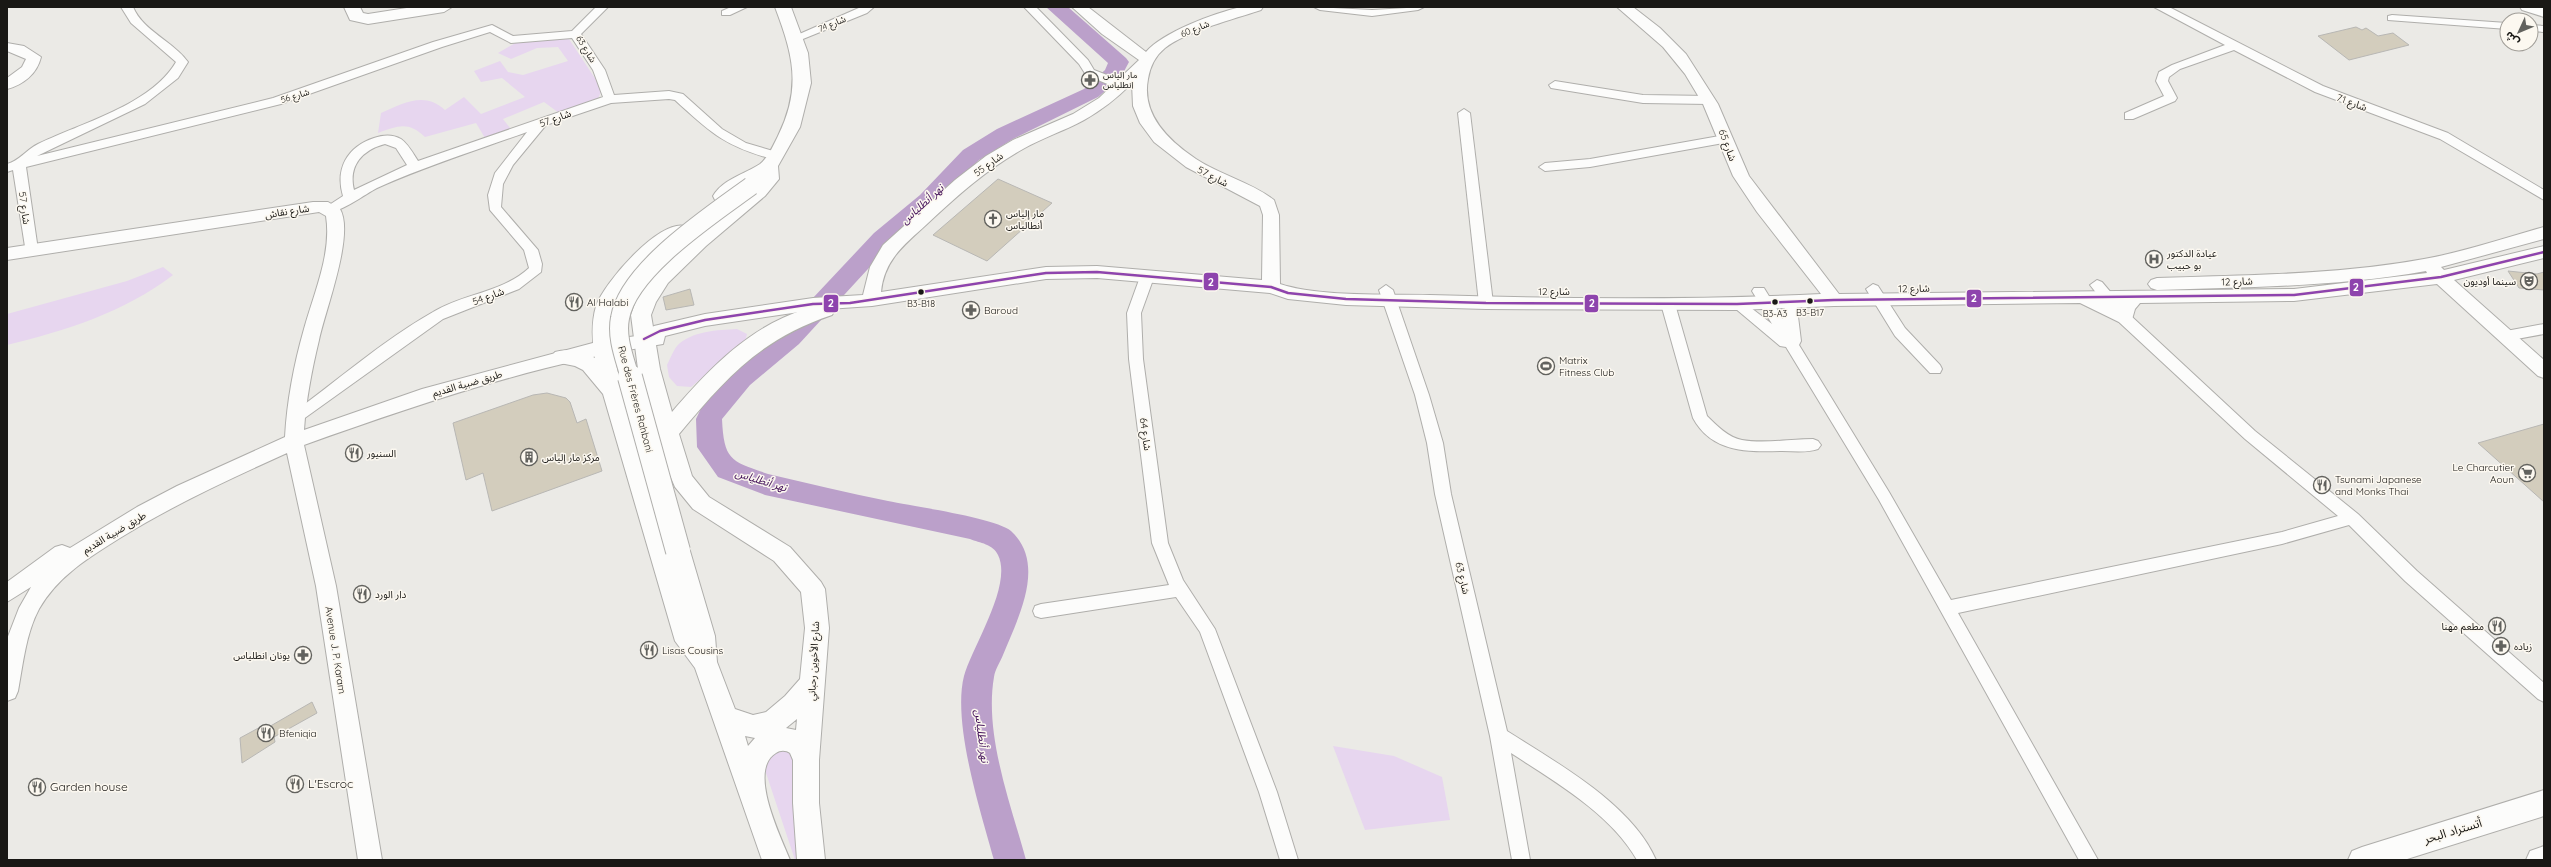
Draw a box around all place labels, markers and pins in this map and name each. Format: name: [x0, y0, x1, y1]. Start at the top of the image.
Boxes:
place label: مار الياس انطلياس: [1103, 69, 1138, 90]
pharmacy icon: مار الياس انطلياس: [1080, 70, 1100, 90]
place label: مار إلياس أنطالياس: [1006, 207, 1044, 232]
church icon: مار إلياس أنطالياس: [983, 209, 1003, 229]
place label: عيادة الدكتور بو حبيب: [2166, 247, 2217, 272]
hospital icon: عيادة الدكتور بو حبيب: [2144, 249, 2164, 269]
theatre icon: سينما أوديون: [2519, 271, 2539, 291]
place label: سينما أوديون: [2463, 275, 2516, 288]
marker: B3-B18: [916, 287, 926, 297]
restaurant icon: Al Halabi: [564, 292, 584, 312]
place label: Al Halabi: [587, 296, 628, 309]
marker: B3-B17: [1805, 296, 1815, 306]
marker: B3-A3: [1770, 297, 1780, 307]
place label: B3-B18: [907, 298, 935, 309]
pharmacy icon: Baroud: [961, 300, 981, 320]
place label: Baroud: [984, 304, 1018, 317]
place label: B3-B17: [1796, 307, 1824, 318]
place label: B3-A3: [1763, 308, 1788, 319]
place label: Matrix Fitness Club: [1559, 354, 1614, 379]
sports icon: Matrix Fitness Club: [1536, 356, 1556, 376]
restaurant icon: السنيور: [344, 443, 364, 463]
place label: السنيور: [366, 447, 396, 460]
building icon: مركز مار إلياس: [519, 447, 539, 467]
place label: مركز مار إلياس: [542, 451, 600, 464]
place label: Le Charcutier Aoun: [2453, 461, 2514, 486]
supermarket icon: Le Charcutier Aoun: [2517, 463, 2537, 483]
place label: Tsunami Japanese and Monks Thai: [2335, 473, 2422, 498]
restaurant icon: Tsunami Japanese and Monks Thai: [2312, 475, 2332, 495]
restaurant icon: دار الورد: [352, 584, 372, 604]
place label: دار الورد: [375, 588, 407, 601]
restaurant icon: مطعم مهنا: [2487, 616, 2507, 636]
place label: مطعم مهنا: [2441, 620, 2484, 634]
pharmacy icon: زياده: [2491, 636, 2511, 656]
restaurant icon: Lisas Cousins: [639, 640, 659, 660]
place label: زياده: [2514, 640, 2532, 653]
place label: Lisas Cousins: [662, 644, 724, 657]
pharmacy icon: يونان انطلياس: [293, 645, 313, 665]
place label: يونان انطلياس: [233, 649, 290, 662]
restaurant icon: Bfeniqia: [256, 723, 276, 743]
place label: Bfeniqia: [279, 727, 317, 740]
restaurant icon: L'Escroc: [285, 774, 305, 794]
place label: L'Escroc: [308, 776, 353, 791]
restaurant icon: Garden house: [27, 777, 47, 797]
place label: Garden house: [50, 779, 128, 794]

